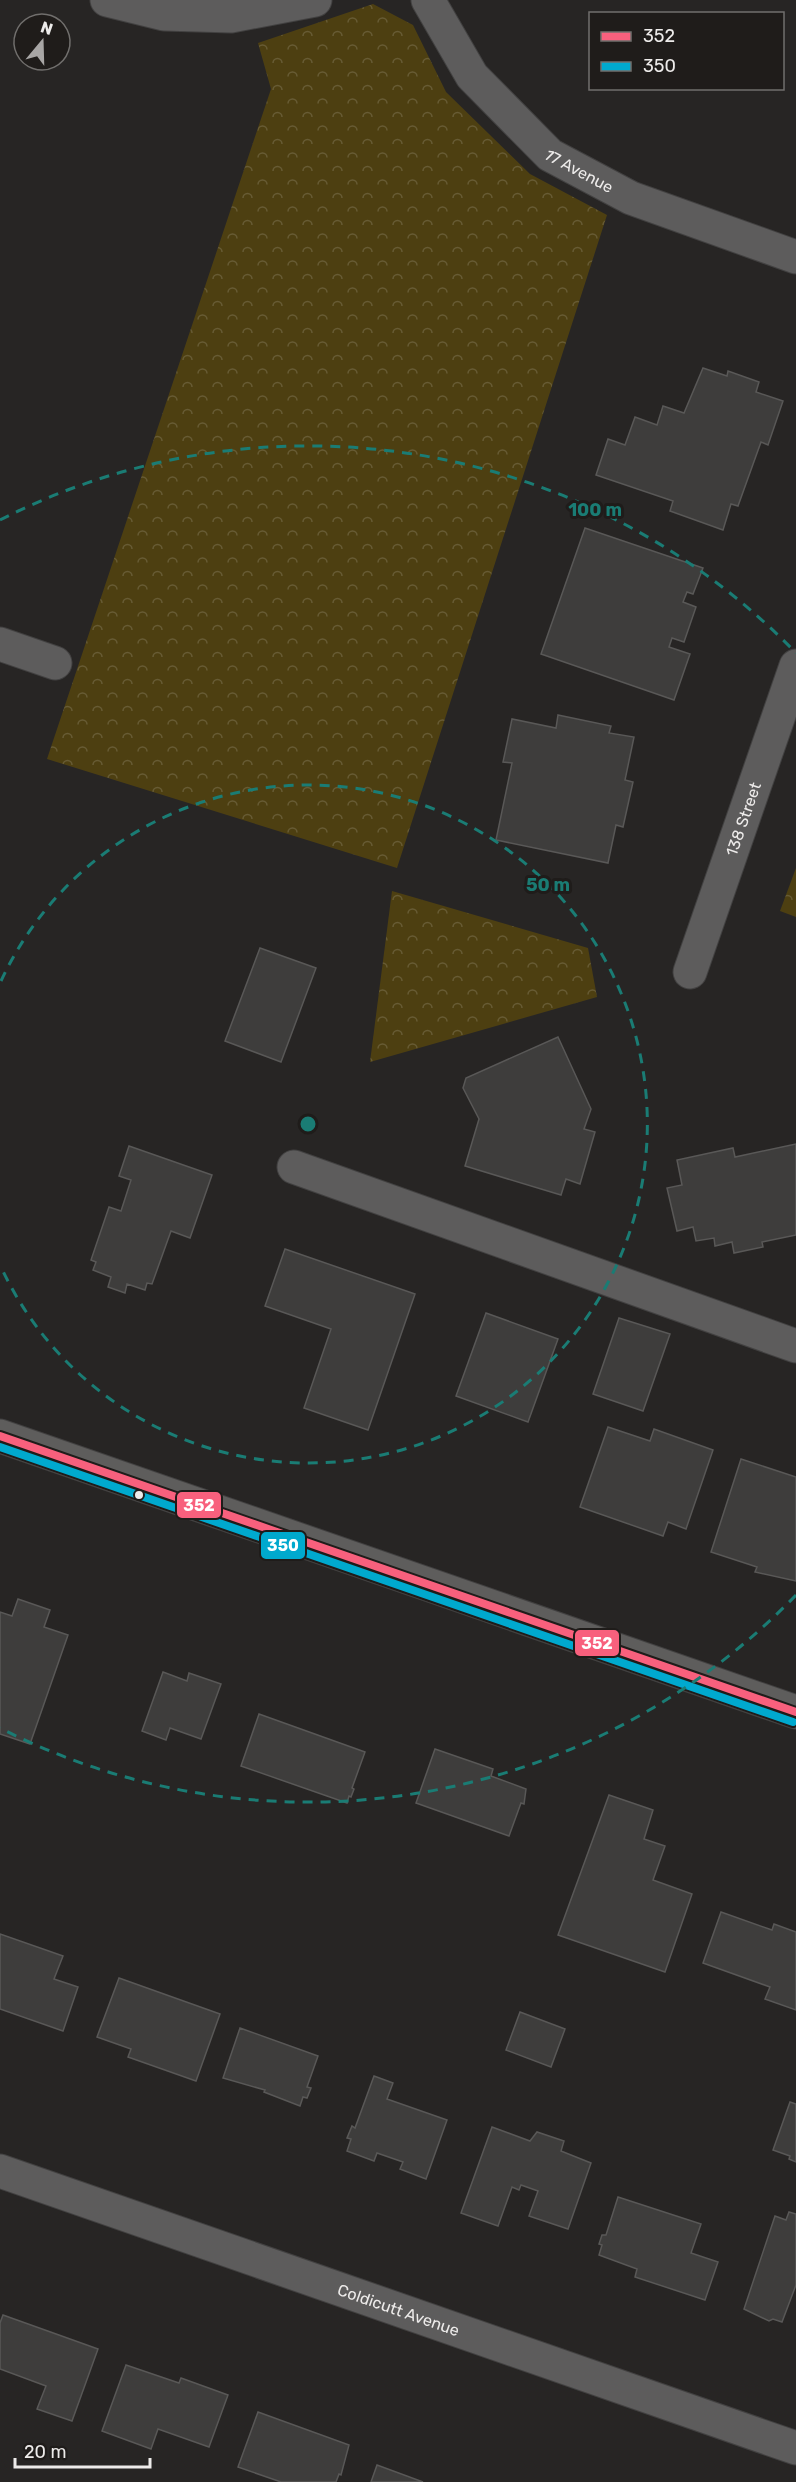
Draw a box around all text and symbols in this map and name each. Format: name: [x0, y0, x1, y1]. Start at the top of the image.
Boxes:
north arrow: [12, 12, 72, 72]
legend: [589, 12, 784, 90]
text: N: [38, 17, 55, 39]
text: 352: [643, 25, 675, 47]
text: 350: [643, 55, 676, 77]
street label: 17 Avenue: [540, 146, 617, 197]
text: 100 m: [568, 499, 622, 521]
street label: 138 Street: [722, 780, 765, 859]
text: 50 m: [526, 874, 570, 896]
centre of rings: [298, 1114, 318, 1134]
unlabelled marker: [133, 1489, 145, 1501]
line badge: 352: [176, 1491, 222, 1519]
text: 352: [183, 1496, 215, 1515]
line badge: 350: [260, 1531, 306, 1560]
text: 350: [267, 1536, 299, 1555]
line badge: 352: [574, 1629, 620, 1657]
text: 352: [581, 1634, 613, 1653]
street label: Coldicutt Avenue: [335, 2280, 462, 2340]
scale bar: [15, 2431, 150, 2469]
text: 20 m: [24, 2441, 66, 2463]

